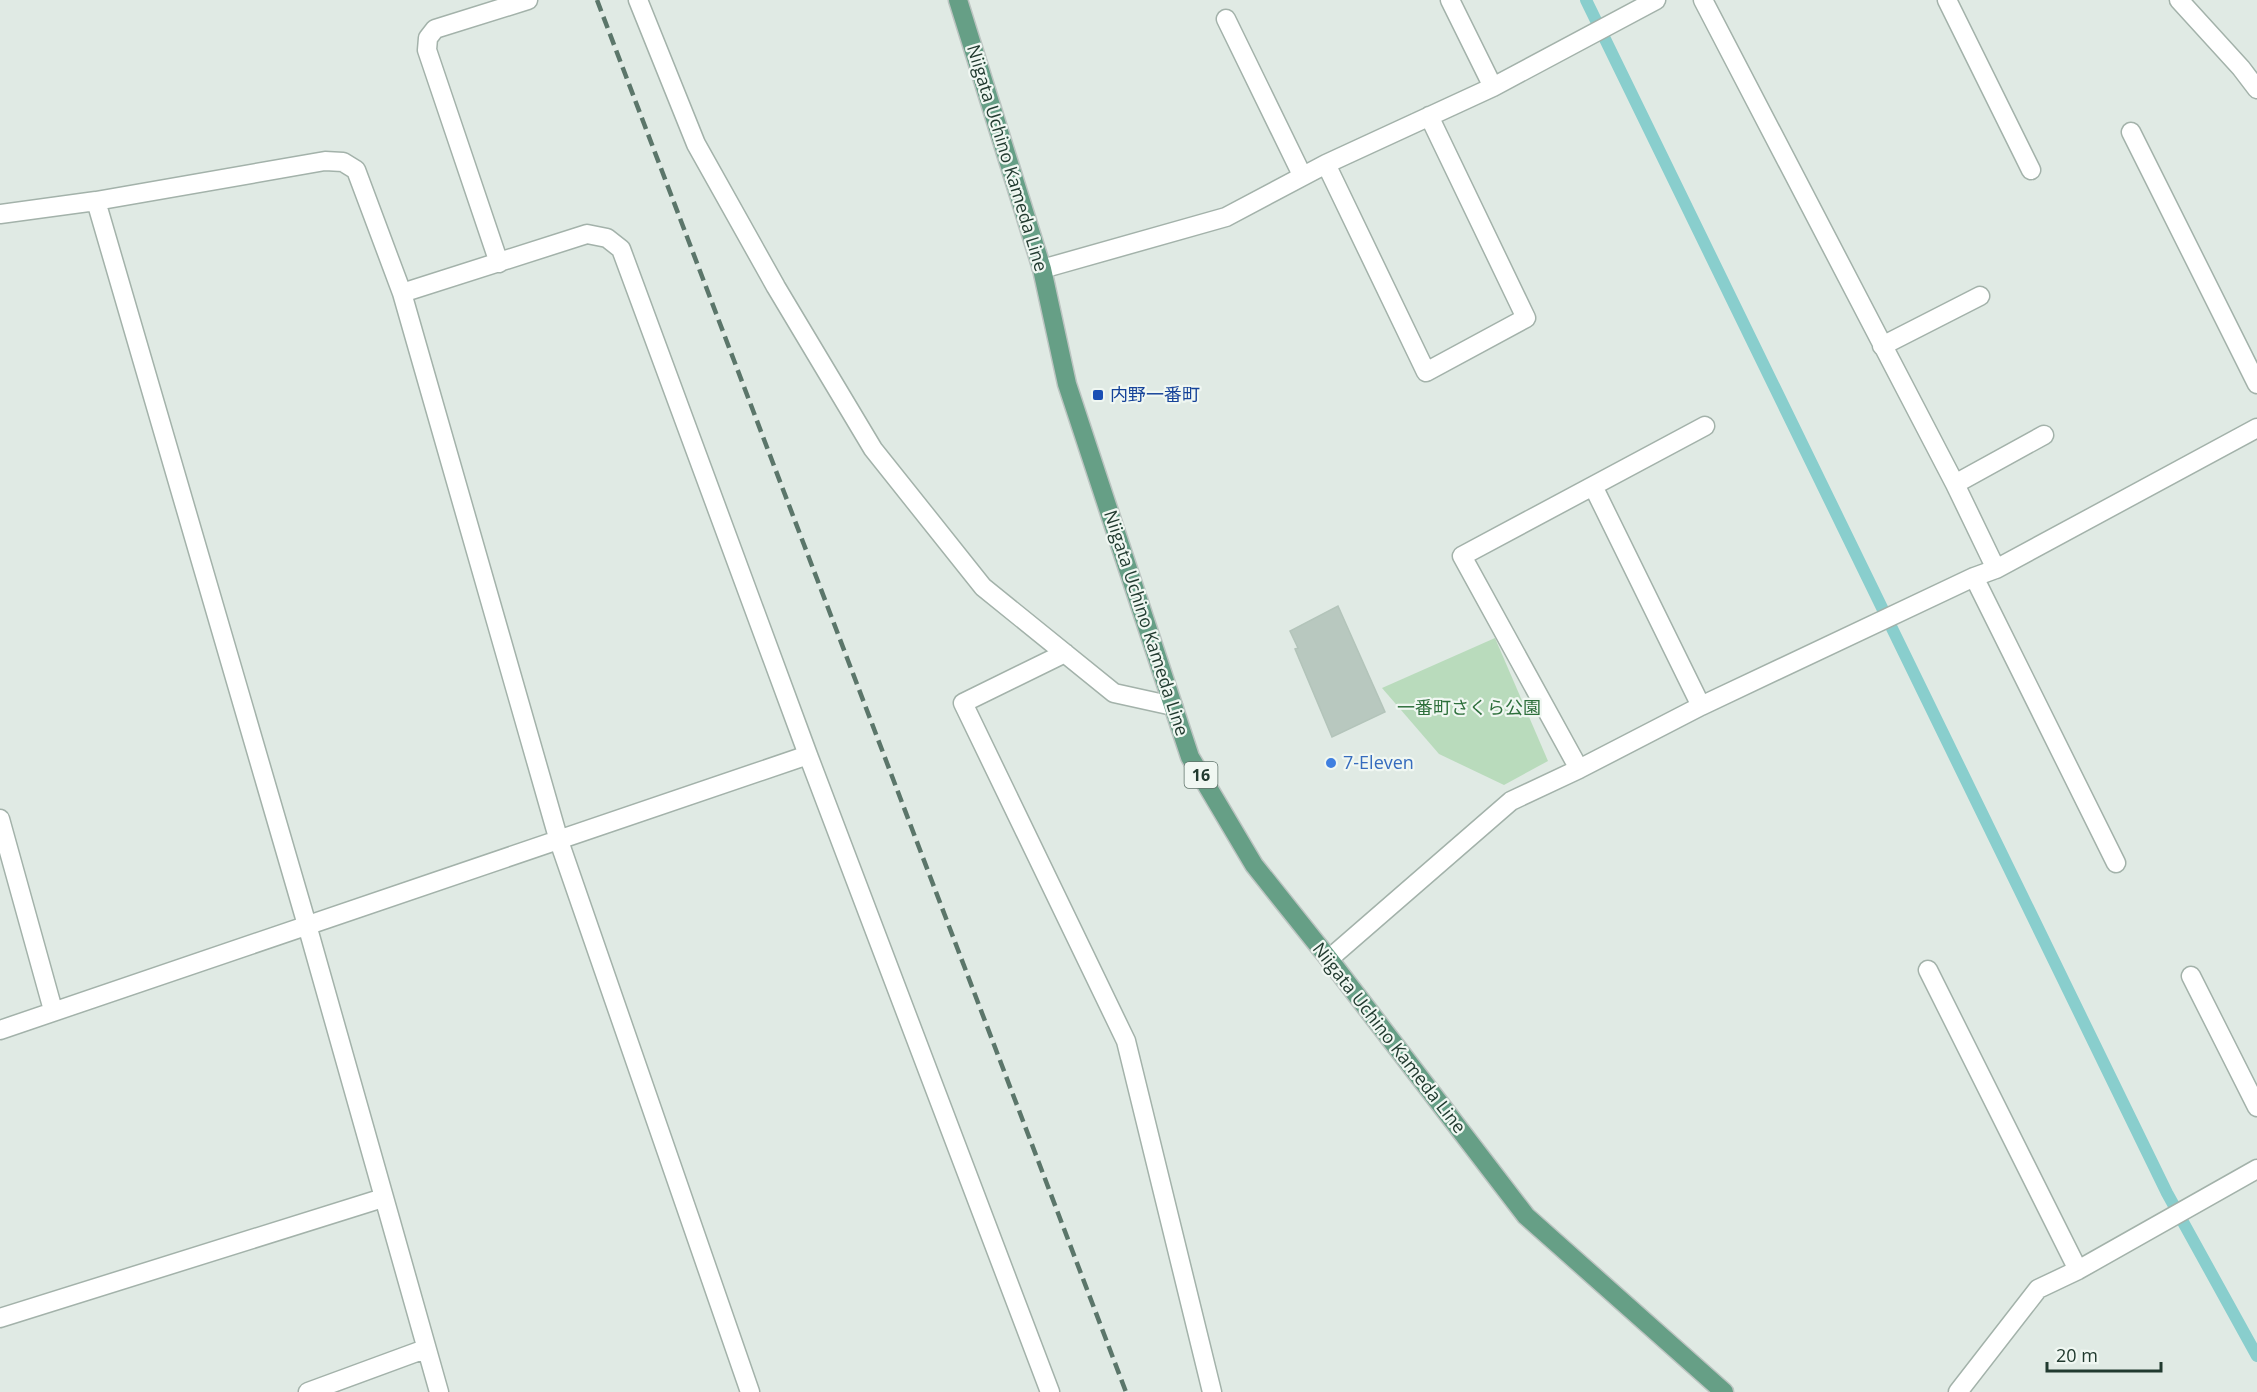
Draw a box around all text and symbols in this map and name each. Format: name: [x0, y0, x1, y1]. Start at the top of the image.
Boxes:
street label: Niigata Uchino Kameda Line: [962, 41, 1054, 274]
place label: 内野一番町: [1110, 382, 1200, 406]
marker: 内野一番町: [1091, 388, 1105, 402]
street label: Niigata Uchino Kameda Line: [1099, 507, 1195, 739]
park label: 一番町さくら公園: [1397, 695, 1541, 719]
place label: 7-Eleven: [1343, 750, 1414, 774]
marker: 7-Eleven: [1324, 756, 1338, 770]
road number: 16: [1184, 762, 1218, 788]
street label: Niigata Uchino Kameda Line: [1308, 937, 1472, 1138]
scale bar: [2047, 1335, 2161, 1373]
text: 20 m: [2056, 1343, 2098, 1367]

